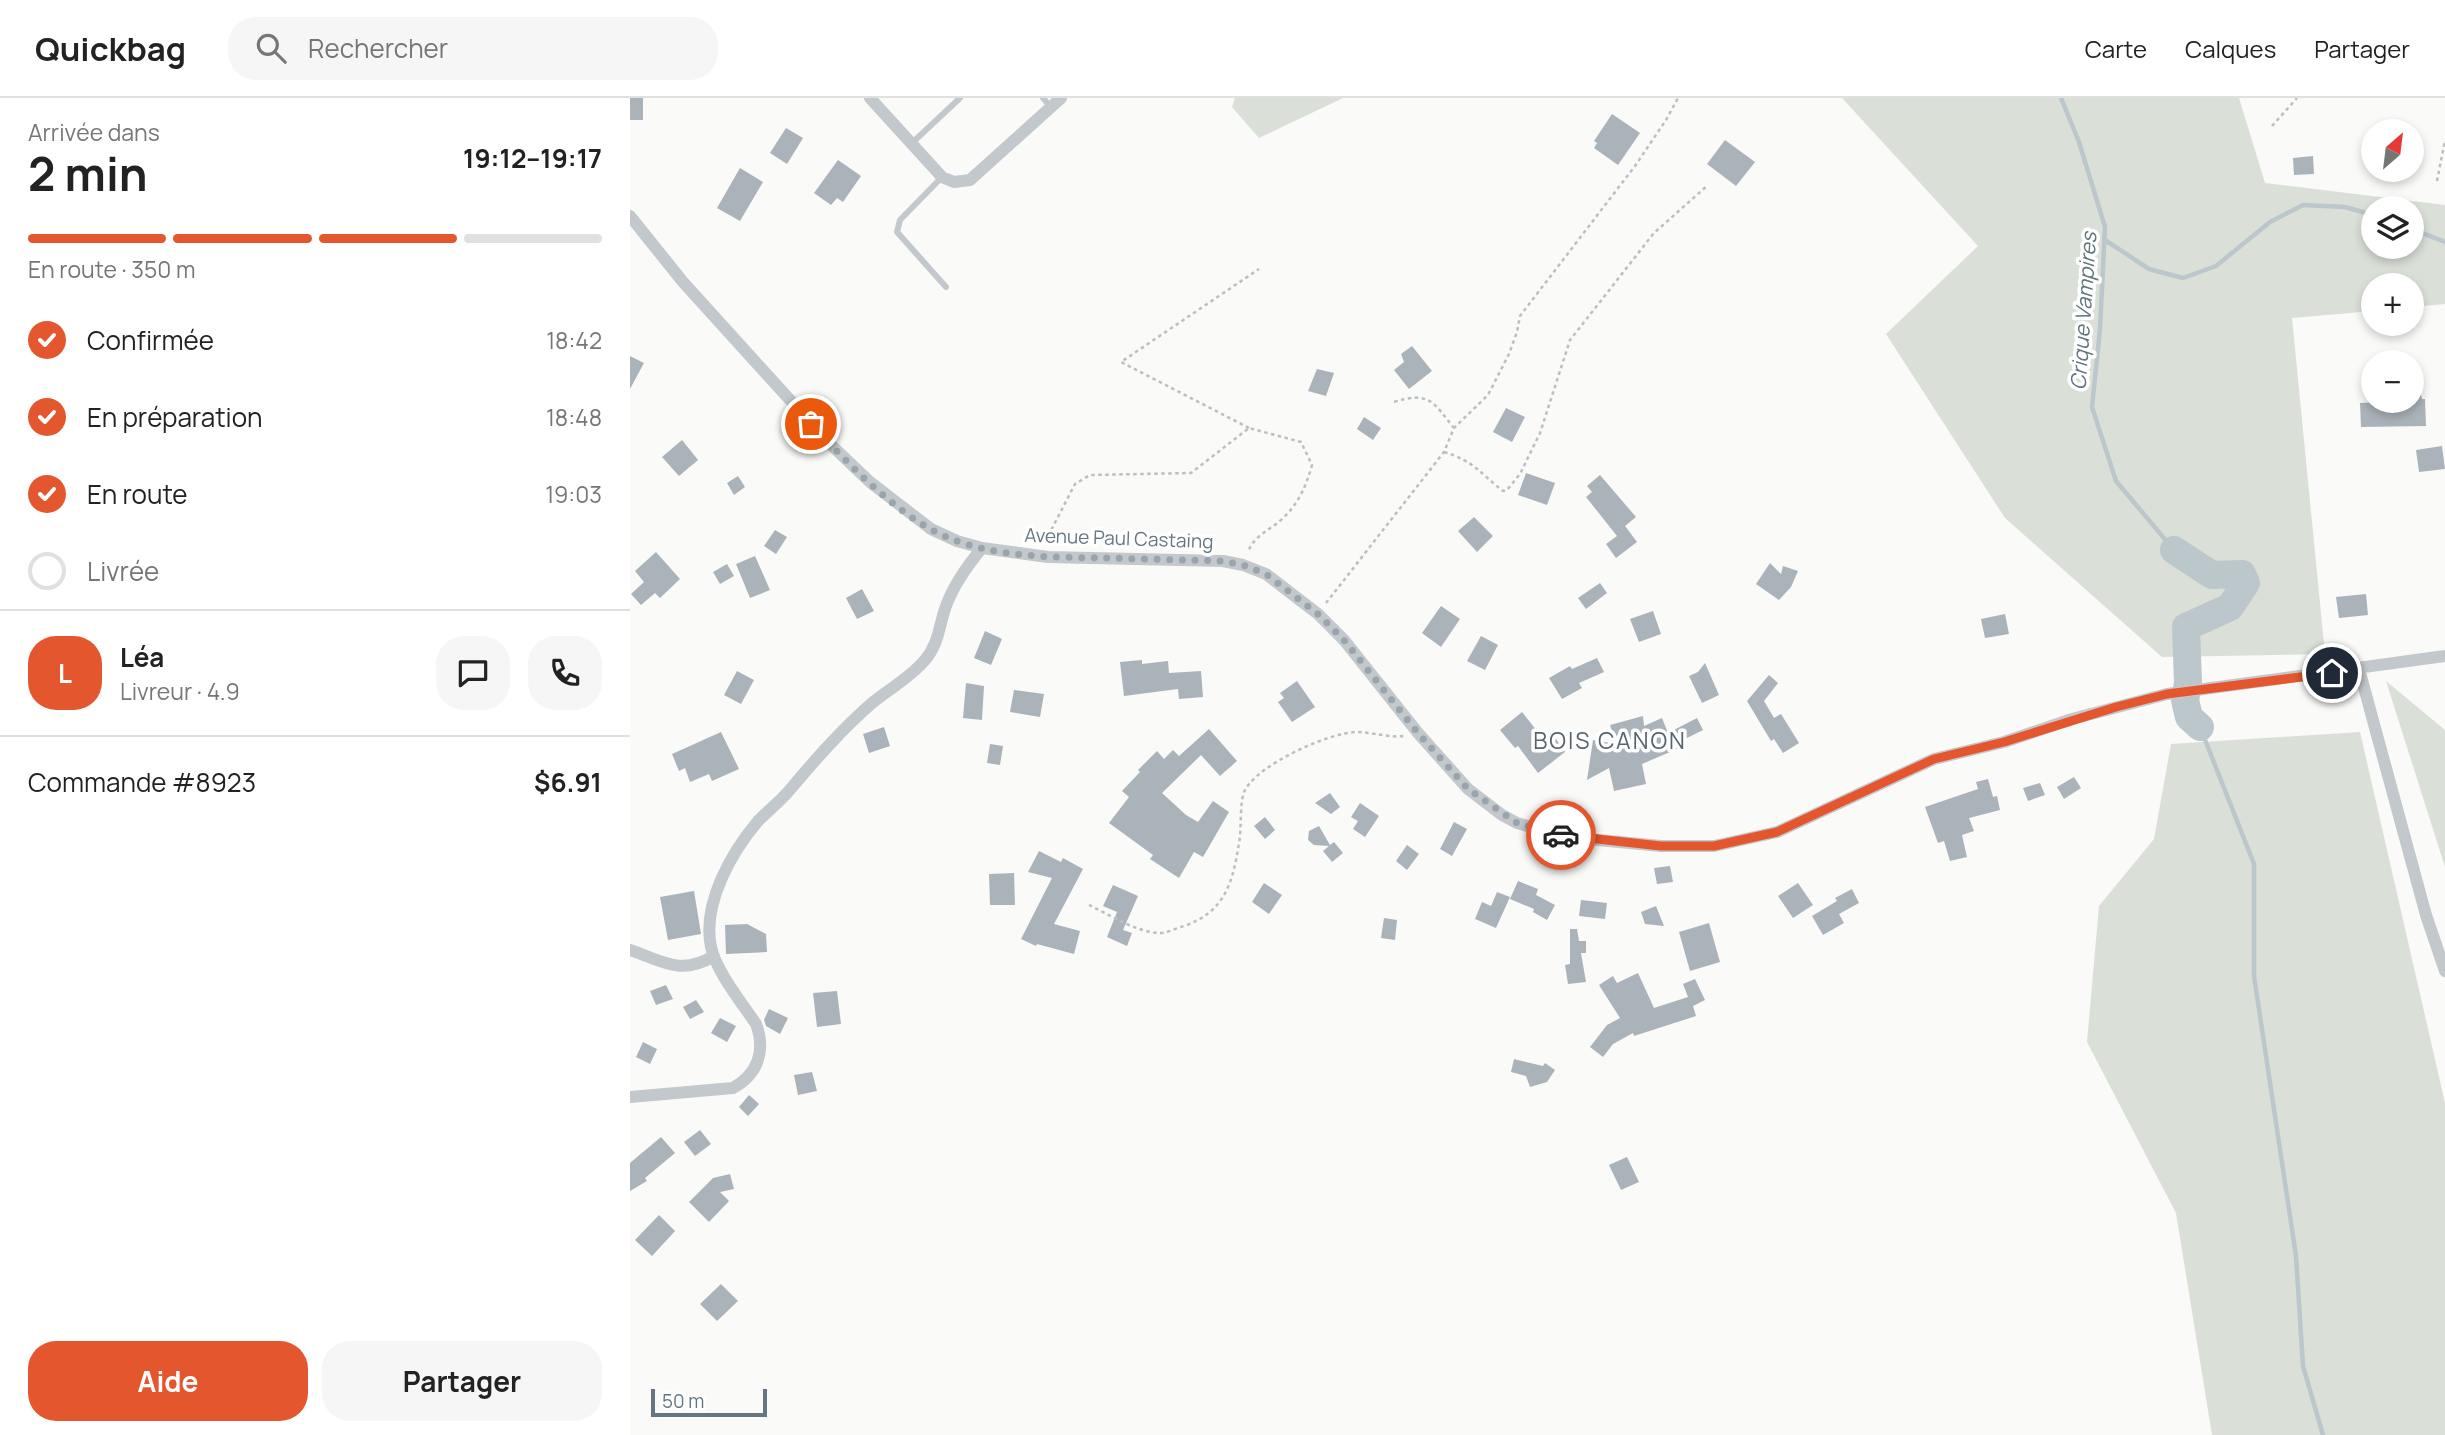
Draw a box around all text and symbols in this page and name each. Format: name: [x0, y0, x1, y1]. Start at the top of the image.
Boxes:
search box: [228, 17, 718, 80]
text: Quickbag: [35, 26, 186, 71]
icon: search: [252, 29, 290, 67]
text: Rechercher: [308, 30, 448, 66]
text: Carte: [2085, 32, 2147, 65]
text: Calques: [2185, 32, 2276, 65]
text: Partager: [2314, 32, 2410, 65]
text: Arrivée dans: [28, 116, 160, 148]
north arrow: [2361, 119, 2424, 182]
map controls: [2361, 119, 2424, 413]
text: 19:12–19:17: [463, 140, 602, 176]
text: 2 min: [28, 142, 148, 205]
button: layers: [2361, 196, 2424, 259]
water label: Crique Vampires: [2064, 229, 2103, 391]
text: En route · 350 m: [28, 253, 195, 285]
button: +: [2361, 273, 2424, 336]
icon: check: [28, 321, 66, 359]
text: Confirmée: [87, 322, 214, 358]
text: 18:42: [546, 324, 602, 356]
button: −: [2361, 350, 2424, 413]
pin: [781, 394, 841, 454]
icon: check: [28, 398, 66, 436]
text: En préparation: [87, 399, 262, 435]
text: 18:48: [546, 401, 602, 433]
icon: bag: [792, 405, 830, 443]
icon: check: [28, 475, 66, 513]
text: En route: [87, 476, 188, 512]
text: 19:03: [545, 478, 602, 510]
street label: Avenue Paul Castaing: [1024, 522, 1214, 554]
text: Livrée: [87, 553, 159, 589]
button: chat: [436, 636, 510, 710]
button: phone: [528, 636, 602, 710]
text: Léa: [120, 639, 164, 675]
pin: [2302, 643, 2362, 703]
icon: home: [2313, 654, 2351, 692]
text: L: [58, 655, 72, 691]
text: Livreur · 4.9: [120, 675, 240, 707]
district label: BOIS CANON: [1533, 724, 1687, 756]
text: Commande #8923: [28, 764, 256, 800]
text: $6.91: [534, 764, 602, 800]
courier: [1526, 800, 1596, 870]
icon: car: [1542, 816, 1580, 854]
button: Aide: [28, 1341, 308, 1421]
button: Partager: [322, 1341, 602, 1421]
scale bar: [651, 1386, 766, 1418]
text: 50 m: [662, 1388, 704, 1414]

